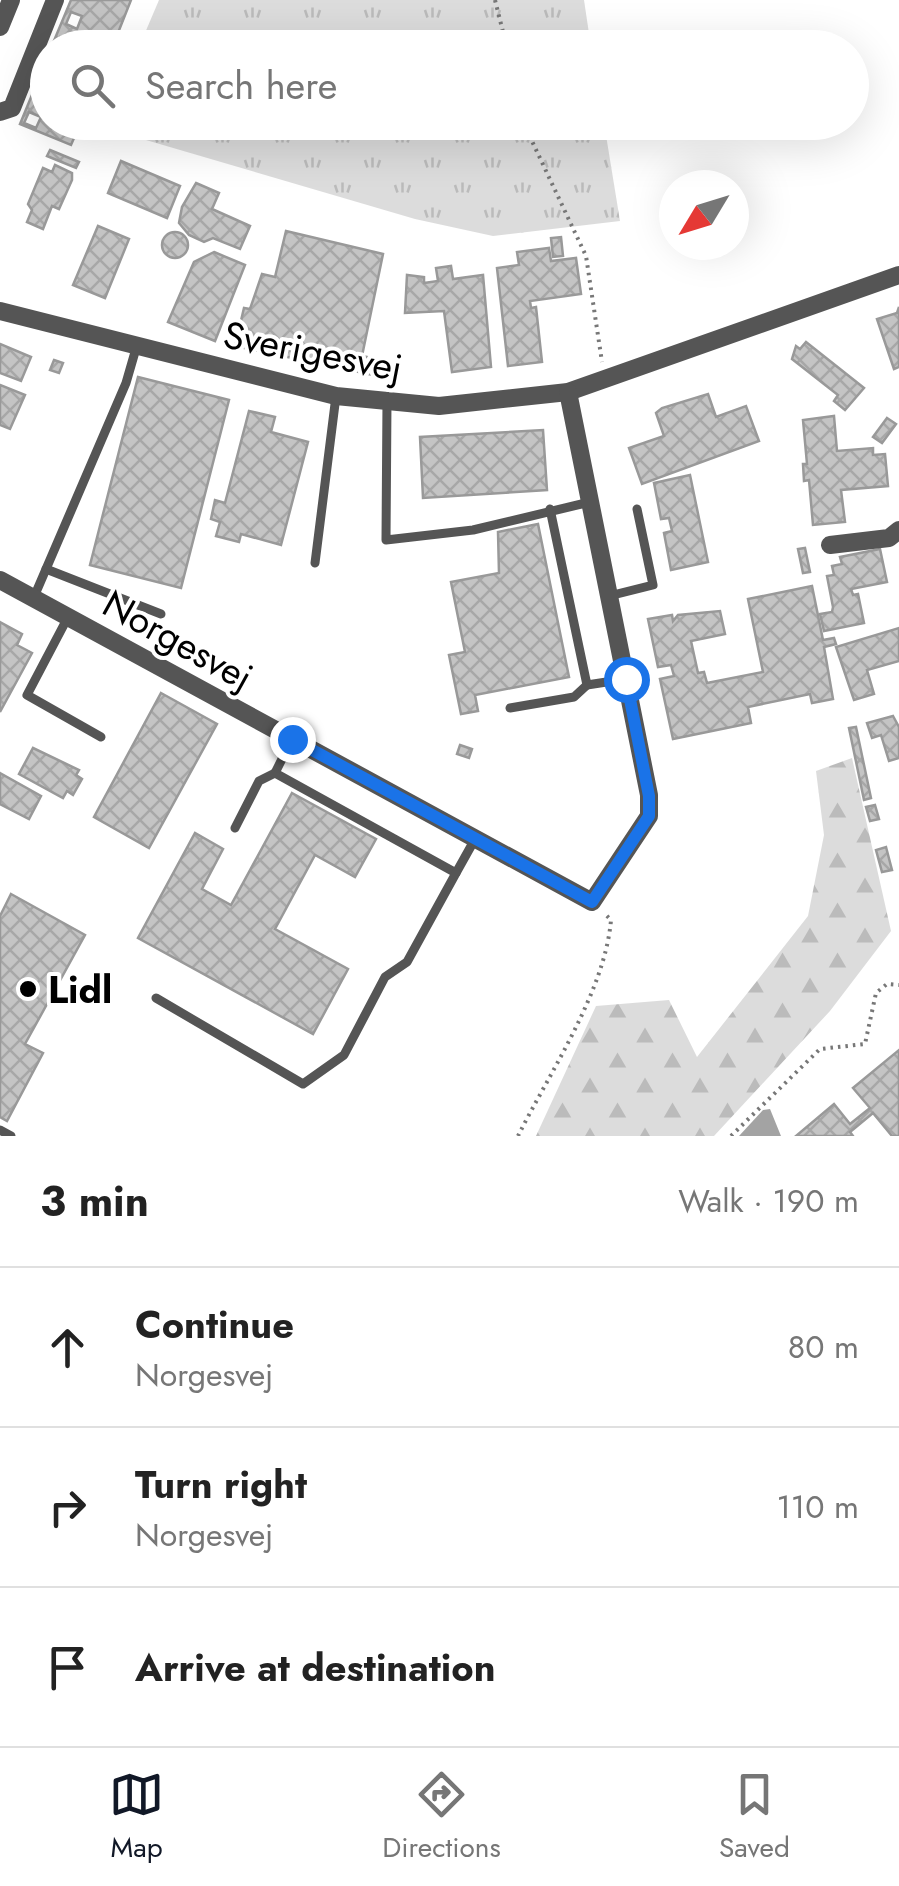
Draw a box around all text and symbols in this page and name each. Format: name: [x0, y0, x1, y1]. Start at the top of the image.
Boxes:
search box: [30, 30, 869, 140]
icon: search: [65, 58, 120, 113]
text: Search here: [145, 58, 337, 113]
north arrow: [659, 170, 749, 260]
street label: Sverigesvej: [219, 307, 407, 395]
street label: Norgesvej: [93, 576, 263, 704]
route start: [604, 657, 650, 703]
route end: [270, 717, 316, 763]
place label: Lidl: [48, 962, 112, 1017]
marker: Lidl: [17, 978, 39, 1000]
text: 3 min: [40, 1171, 149, 1232]
text: Walk · 190 m: [678, 1178, 859, 1224]
text: Continue: [135, 1297, 294, 1352]
icon: ahead: [40, 1320, 95, 1375]
text: 80 m: [788, 1324, 859, 1370]
text: Norgesvej: [135, 1352, 273, 1398]
text: Turn right: [135, 1457, 307, 1512]
icon: right: [40, 1480, 95, 1535]
text: 110 m: [776, 1484, 859, 1530]
text: Norgesvej: [135, 1512, 273, 1558]
icon: arrive: [40, 1640, 95, 1695]
text: Arrive at destination: [135, 1640, 496, 1695]
tab: Map: [109, 1767, 164, 1868]
tab: Directions: [382, 1767, 501, 1868]
tab: Saved: [719, 1767, 790, 1868]

